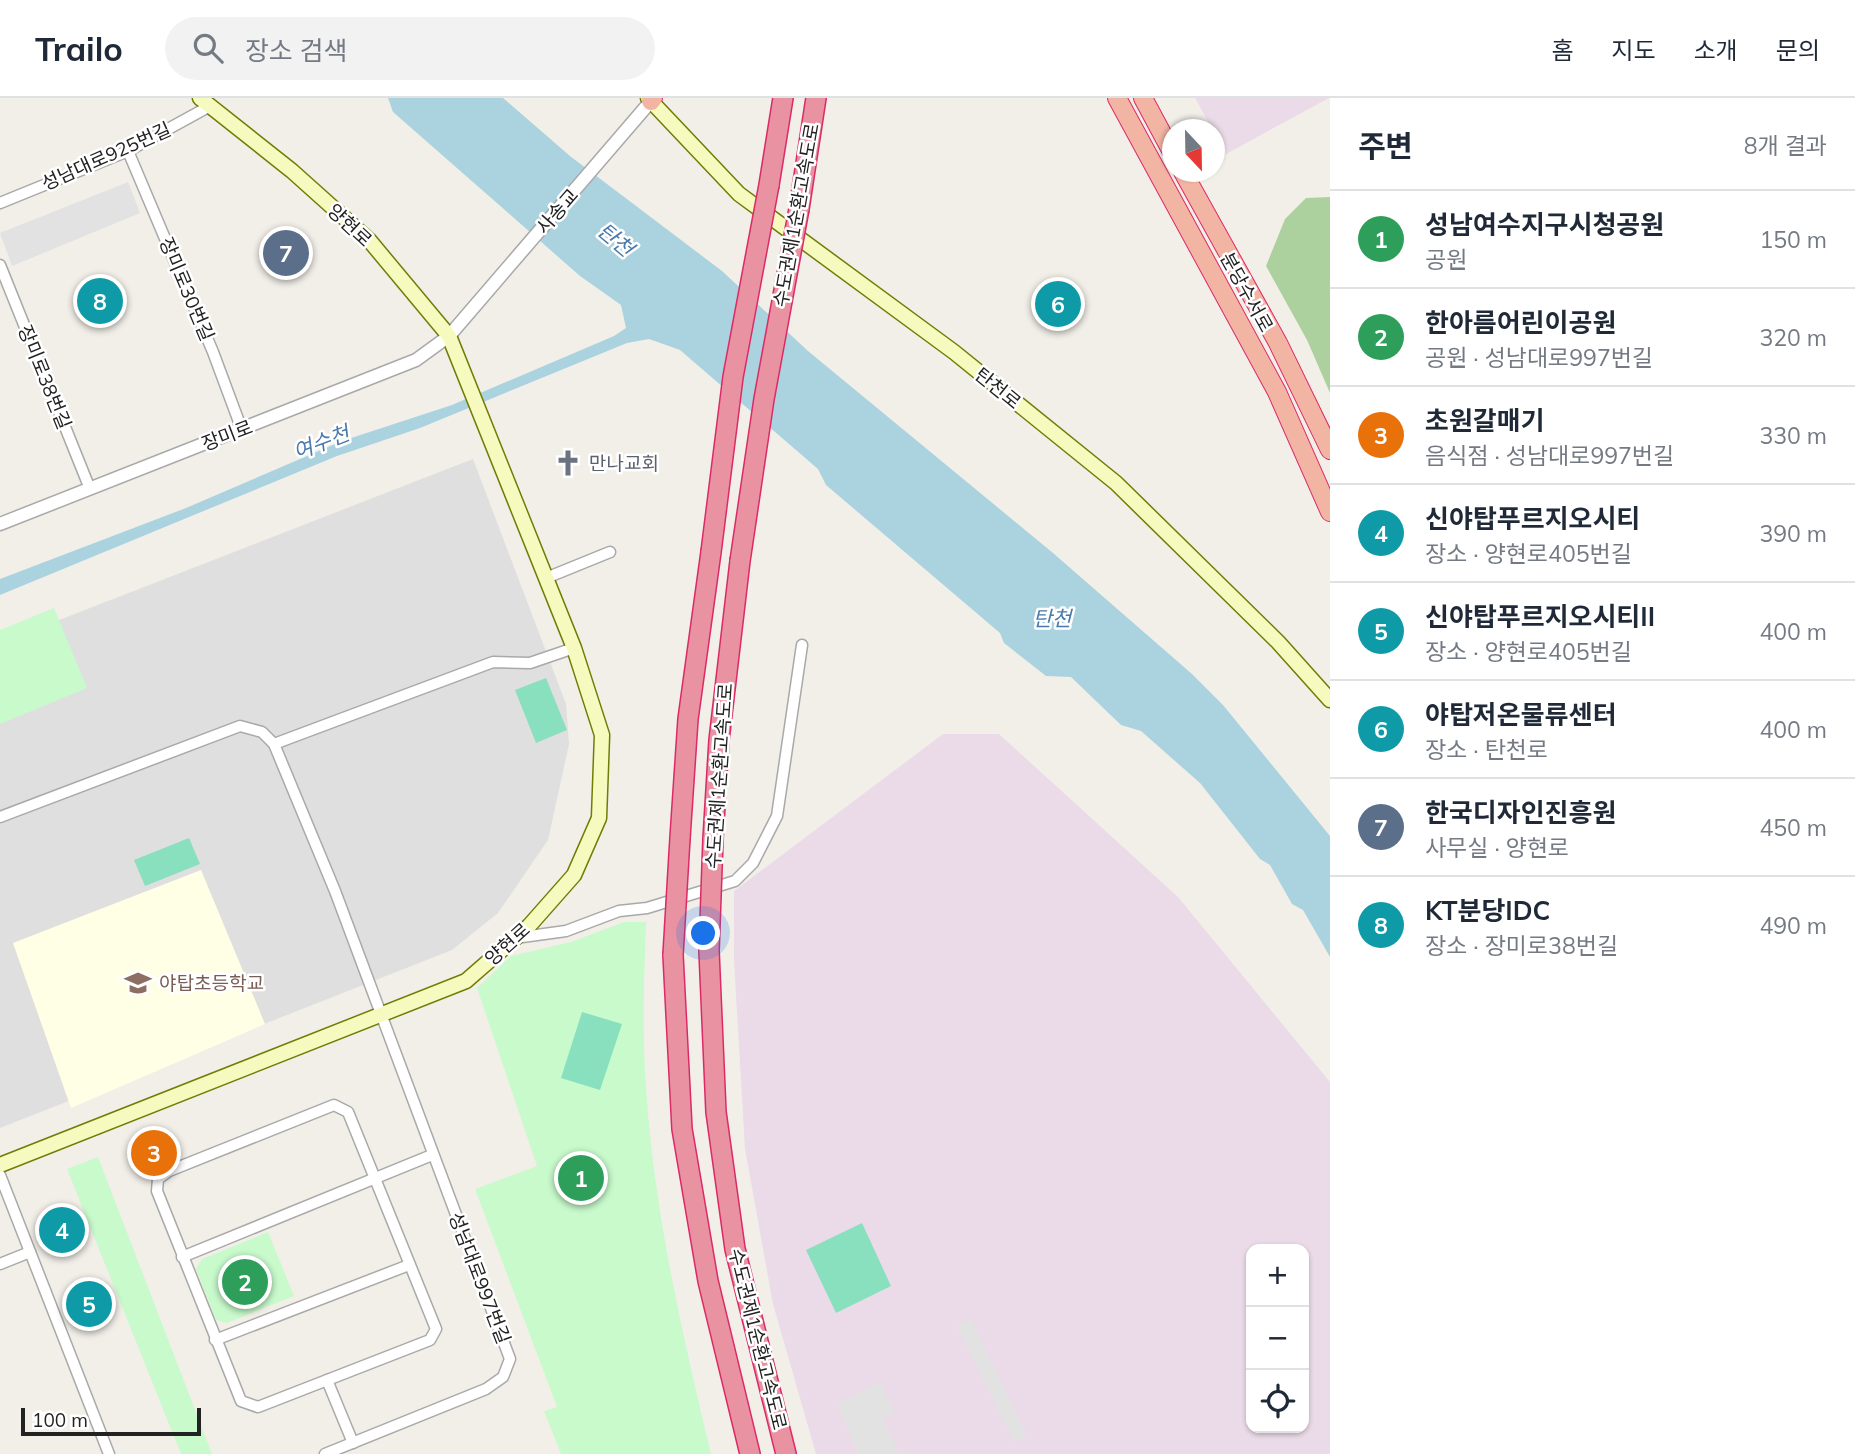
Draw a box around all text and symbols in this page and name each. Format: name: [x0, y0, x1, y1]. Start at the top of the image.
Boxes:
search box: [165, 17, 655, 80]
text: Trailo: [35, 28, 123, 69]
icon: search: [189, 29, 227, 67]
text: 장소 검색: [245, 34, 347, 67]
text: 홈: [1551, 35, 1573, 65]
text: 지도: [1611, 35, 1656, 65]
text: 소개: [1694, 35, 1738, 65]
text: 문의: [1776, 35, 1820, 65]
street label: 성남대로925번길: [38, 117, 174, 195]
north arrow: [1162, 119, 1225, 182]
street label: 수도권제1순환고속도로: [768, 121, 824, 309]
text: 주변: [1358, 127, 1413, 165]
text: 8개 결과: [1744, 131, 1827, 160]
street label: 사송교: [531, 183, 583, 239]
street label: 양현로: [323, 198, 377, 252]
text: 성남여수지구시청공원: [1425, 208, 1664, 241]
water label: 탄천: [593, 217, 641, 263]
text: 1: [1374, 225, 1388, 254]
text: 150 m: [1759, 225, 1827, 254]
pin: 7: [263, 227, 309, 279]
street label: 장미로30번길: [154, 234, 220, 344]
text: 공원: [1425, 245, 1467, 274]
street label: 분당수서로: [1215, 248, 1279, 336]
pin: 8: [77, 275, 123, 327]
pin: 6: [1035, 278, 1081, 330]
text: 한아름어린이공원: [1425, 306, 1616, 339]
street label: 장미로38번길: [13, 321, 77, 433]
text: 2: [1374, 323, 1388, 352]
text: 320 m: [1759, 323, 1827, 352]
text: 공원 · 성남대로997번길: [1425, 343, 1653, 372]
street label: 탄천로: [970, 362, 1026, 414]
text: 초원갈매기: [1425, 404, 1545, 437]
street label: 장미로: [198, 414, 256, 456]
water label: 여수천: [289, 419, 355, 465]
text: 3: [1374, 421, 1388, 450]
text: 330 m: [1759, 421, 1827, 450]
text: 음식점 · 성남대로997번길: [1425, 441, 1674, 470]
church icon: 만나교회: [553, 448, 583, 478]
place label: 만나교회: [589, 451, 659, 475]
text: 신야탑푸르지오시티: [1425, 502, 1640, 535]
text: 4: [1374, 519, 1388, 548]
text: 390 m: [1759, 519, 1827, 548]
text: 장소 · 양현로405번길: [1425, 539, 1632, 568]
text: 신야탑푸르지오시티II: [1425, 600, 1655, 633]
water label: 탄천: [1033, 605, 1074, 631]
text: 5: [1374, 617, 1388, 646]
text: 400 m: [1759, 617, 1827, 646]
text: 장소 · 양현로405번길: [1425, 637, 1632, 666]
street label: 수도권제1순환고속도로: [701, 682, 737, 870]
text: 야탑저온물류센터: [1425, 698, 1616, 731]
text: 6: [1374, 715, 1388, 744]
text: 400 m: [1759, 715, 1827, 744]
text: 장소 · 탄천로: [1425, 735, 1548, 764]
text: 한국디자인진흥원: [1425, 796, 1616, 829]
text: 7: [1374, 813, 1388, 842]
text: 450 m: [1759, 813, 1827, 842]
text: 사무실 · 양현로: [1425, 833, 1569, 862]
text: KT분당IDC: [1425, 894, 1550, 927]
text: 8: [1374, 911, 1388, 940]
text: 490 m: [1759, 911, 1827, 940]
your location: [686, 916, 720, 950]
street label: 양현로: [479, 918, 535, 970]
text: 장소 · 장미로38번길: [1425, 931, 1618, 960]
school or university icon: 야탑초등학교: [123, 968, 153, 998]
place label: 야탑초등학교: [159, 971, 264, 995]
pin: 3: [131, 1127, 177, 1179]
pin: 1: [558, 1152, 604, 1204]
pin: 4: [39, 1204, 85, 1256]
street label: 성남대로997번길: [444, 1209, 516, 1347]
map controls: [1246, 1244, 1309, 1433]
button: +: [1246, 1244, 1309, 1307]
street label: 수도권제1순환고속도로: [724, 1246, 792, 1432]
pin: 2: [222, 1256, 268, 1308]
pin: 5: [66, 1278, 112, 1330]
button: −: [1246, 1307, 1309, 1370]
button: locate: [1246, 1370, 1309, 1433]
scale bar: [21, 1405, 201, 1437]
text: 100 m: [32, 1408, 88, 1432]

